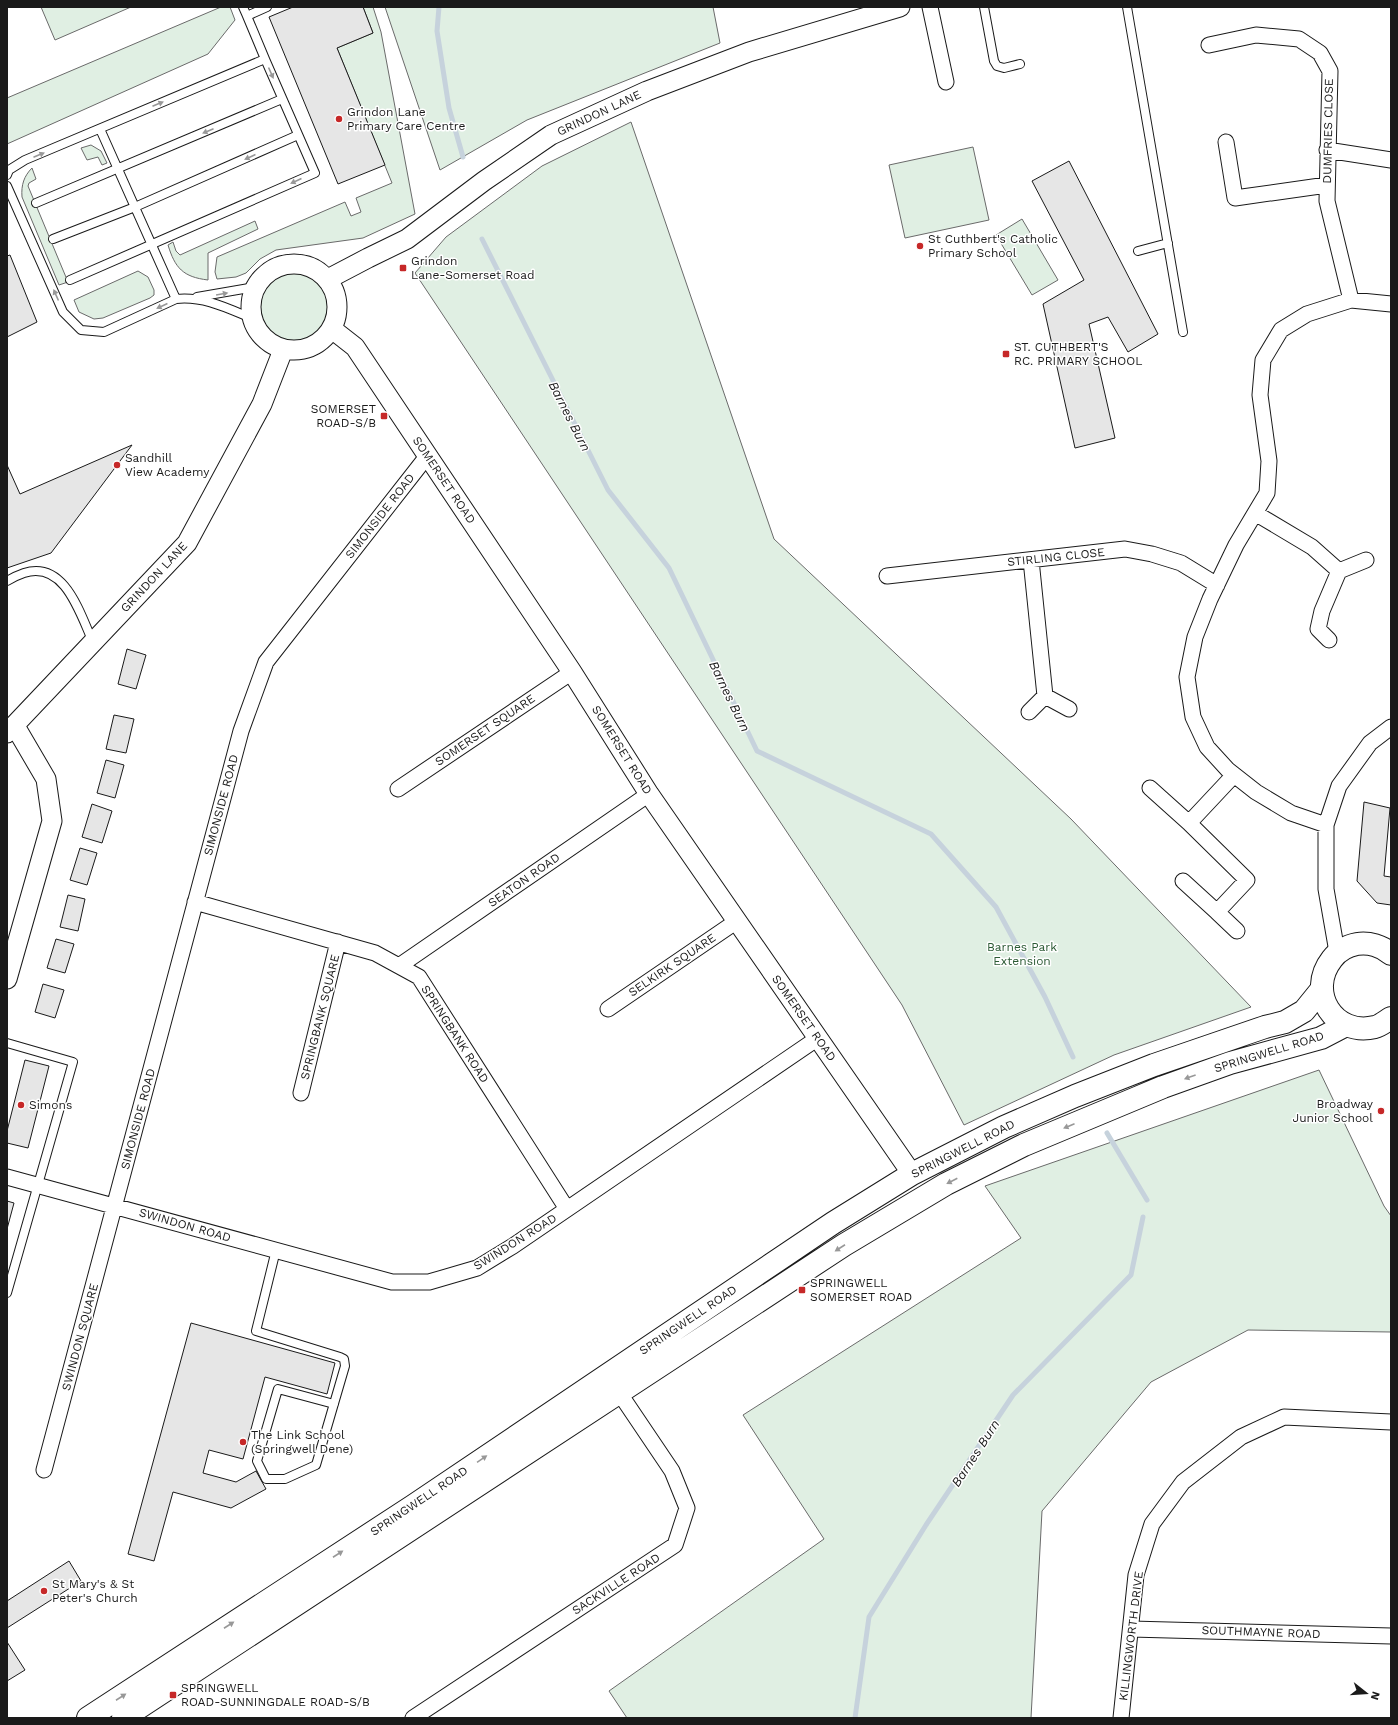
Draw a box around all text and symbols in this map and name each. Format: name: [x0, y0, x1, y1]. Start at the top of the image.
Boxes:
one-way arrow: [267, 67, 274, 79]
street label: DUMFRIES CLOSE: [1320, 78, 1336, 184]
street label: GRINDON LANE: [555, 87, 644, 139]
one-way arrow: [153, 101, 164, 107]
place label: Grindon Lane Primary Care Centre: [347, 105, 465, 133]
marker: Grindon Lane Primary Care Centre: [334, 114, 344, 124]
one-way arrow: [201, 128, 213, 134]
one-way arrow: [33, 151, 45, 157]
one-way arrow: [243, 154, 255, 160]
one-way arrow: [291, 178, 302, 184]
place label: St Cuthbert's Catholic Primary School: [928, 232, 1058, 260]
marker: St Cuthbert's Catholic Primary School: [915, 241, 925, 251]
place label: Grindon Lane-Somerset Road: [411, 254, 535, 282]
marker: Grindon Lane-Somerset Road: [398, 263, 408, 273]
one-way arrow: [52, 289, 58, 301]
one-way arrow: [216, 291, 228, 297]
one-way arrow: [156, 303, 167, 309]
place label: ST. CUTHBERT'S RC. PRIMARY SCHOOL: [1014, 340, 1142, 368]
marker: ST. CUTHBERT'S RC. PRIMARY SCHOOL: [1001, 349, 1011, 359]
water label: Barnes Burn: [545, 379, 594, 454]
place label: SOMERSET ROAD-S/B: [311, 402, 376, 430]
marker: SOMERSET ROAD-S/B: [379, 411, 389, 421]
street label: SOMERSET ROAD: [410, 434, 478, 526]
place label: Sandhill View Academy: [125, 451, 210, 479]
marker: Sandhill View Academy: [112, 460, 122, 470]
street label: SIMONSIDE ROAD: [342, 471, 418, 561]
street label: GRINDON LANE: [118, 539, 190, 615]
street label: STIRLING CLOSE: [1007, 545, 1106, 569]
water label: Barnes Burn: [706, 658, 753, 734]
street label: SOMERSET SQUARE: [432, 691, 538, 769]
street label: SOMERSET ROAD: [589, 703, 655, 797]
street label: SIMONSIDE ROAD: [201, 753, 241, 857]
street label: SEATON ROAD: [485, 850, 563, 910]
street label: SELKIRK SQUARE: [626, 930, 719, 999]
park label: Barnes Park Extension: [987, 940, 1057, 968]
street label: SPRINGBANK SQUARE: [298, 953, 342, 1081]
street label: SOMERSET ROAD: [769, 972, 839, 1064]
street label: SPRINGBANK ROAD: [418, 983, 492, 1085]
street label: SPRINGWELL ROAD: [1212, 1029, 1326, 1075]
street label: SIMONSIDE ROAD: [118, 1067, 158, 1171]
one-way arrow: [1184, 1075, 1196, 1081]
place label: Broadway Junior School: [1292, 1097, 1374, 1125]
place label: Simons: [29, 1098, 72, 1112]
marker: Simons: [16, 1100, 26, 1110]
marker: Broadway Junior School: [1376, 1106, 1386, 1116]
street label: SPRINGWELL ROAD: [909, 1117, 1017, 1181]
one-way arrow: [1063, 1123, 1075, 1129]
one-way arrow: [946, 1178, 957, 1184]
street label: SWINDON ROAD: [137, 1205, 233, 1245]
street label: SWINDON ROAD: [471, 1211, 559, 1273]
one-way arrow: [834, 1244, 846, 1251]
place label: SPRINGWELL SOMERSET ROAD: [810, 1276, 912, 1304]
street label: SWINDON SQUARE: [59, 1282, 101, 1392]
street label: SPRINGWELL ROAD: [637, 1282, 739, 1358]
marker: SPRINGWELL SOMERSET ROAD: [797, 1285, 807, 1295]
water label: Barnes Burn: [948, 1417, 1003, 1489]
place label: The Link School (Springwell Dene): [251, 1428, 353, 1456]
marker: The Link School (Springwell Dene): [238, 1437, 248, 1447]
one-way arrow: [476, 1455, 487, 1463]
street label: SPRINGWELL ROAD: [368, 1463, 470, 1539]
street label: SACKVILLE ROAD: [569, 1550, 663, 1618]
one-way arrow: [332, 1551, 344, 1558]
street label: KILLINGWORTH DRIVE: [1116, 1570, 1146, 1702]
place label: St Mary's & St Peter's Church: [52, 1577, 138, 1605]
marker: St Mary's & St Peter's Church: [39, 1586, 49, 1596]
one-way arrow: [223, 1622, 235, 1629]
street label: SOUTHMAYNE ROAD: [1201, 1623, 1321, 1641]
north arrow: [1346, 1673, 1386, 1713]
place label: SPRINGWELL ROAD-SUNNINGDALE ROAD-S/B: [181, 1681, 370, 1709]
marker: SPRINGWELL ROAD-SUNNINGDALE ROAD-S/B: [168, 1690, 178, 1700]
text: N: [1368, 1690, 1382, 1702]
one-way arrow: [115, 1693, 126, 1700]

